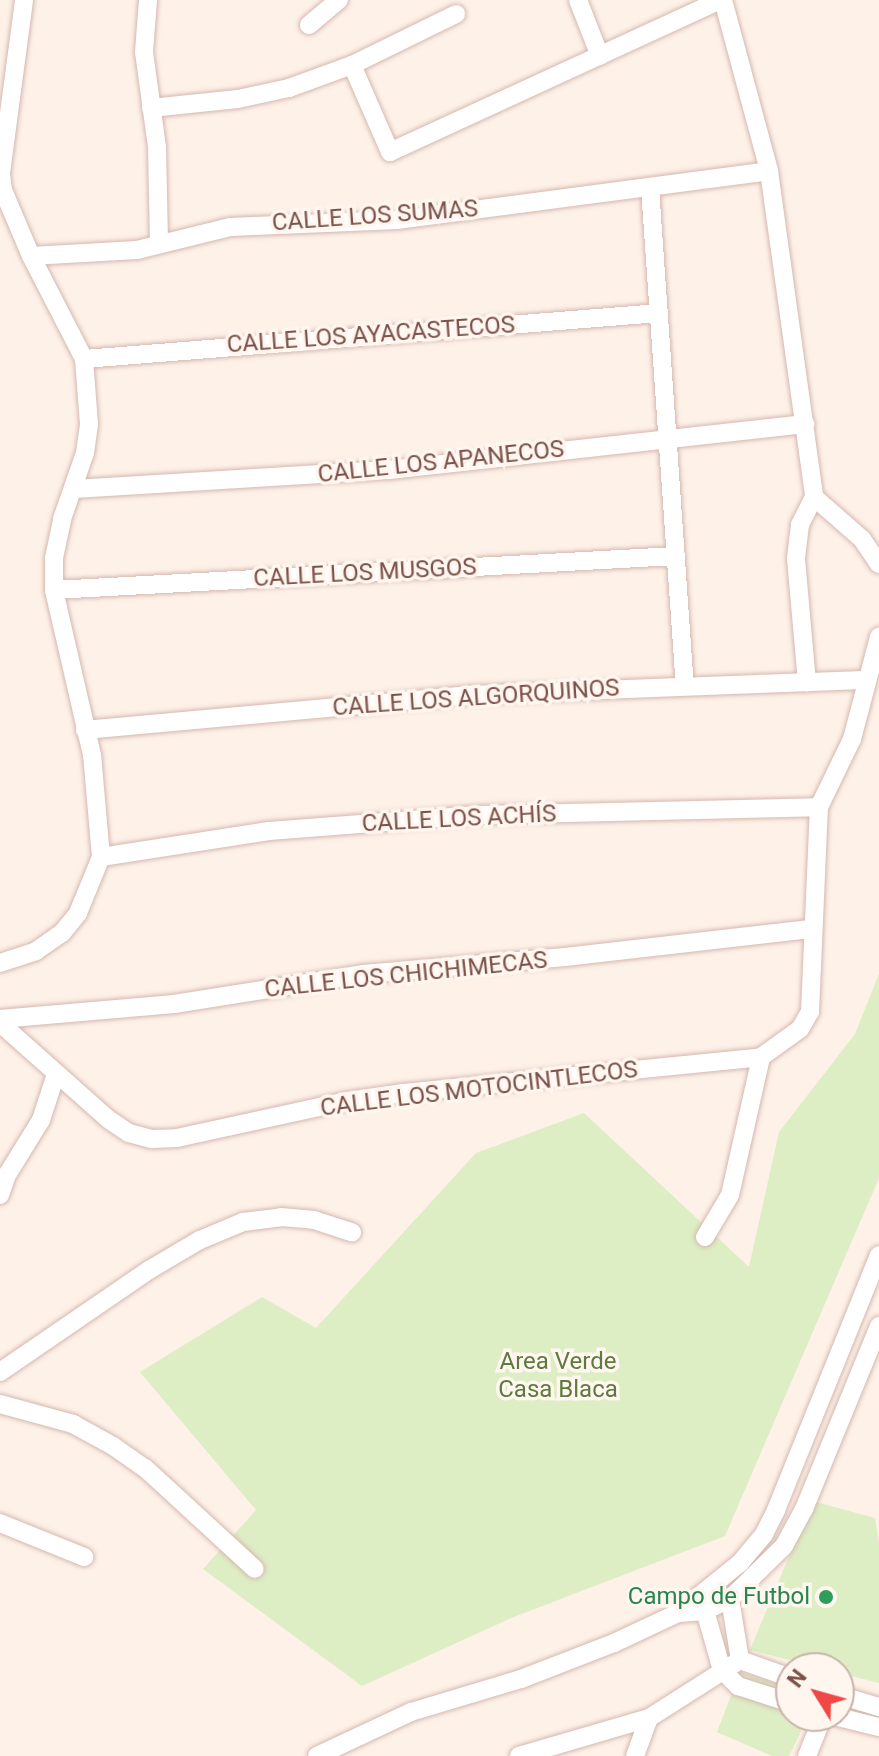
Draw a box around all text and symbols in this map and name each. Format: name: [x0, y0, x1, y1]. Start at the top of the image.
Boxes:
street label: CALLE LOS SUMAS: [271, 194, 479, 238]
street label: CALLE LOS AYACASTECOS: [226, 311, 516, 359]
street label: CALLE LOS APANECOS: [316, 435, 566, 489]
street label: CALLE LOS MUSGOS: [253, 553, 477, 593]
street label: CALLE LOS ALGORQUINOS: [332, 674, 620, 722]
street label: CALLE LOS ACHÍS: [361, 800, 557, 838]
street label: CALLE LOS CHICHIMECAS: [263, 946, 549, 1004]
street label: CALLE LOS MOTOCINTLECOS: [319, 1055, 639, 1123]
park label: Area Verde Casa Blaca: [498, 1348, 618, 1404]
place label: Campo de Futbol: [628, 1583, 810, 1611]
marker: Campo de Futbol: [817, 1588, 835, 1606]
north arrow: [775, 1652, 855, 1732]
text: N: [782, 1665, 812, 1692]

